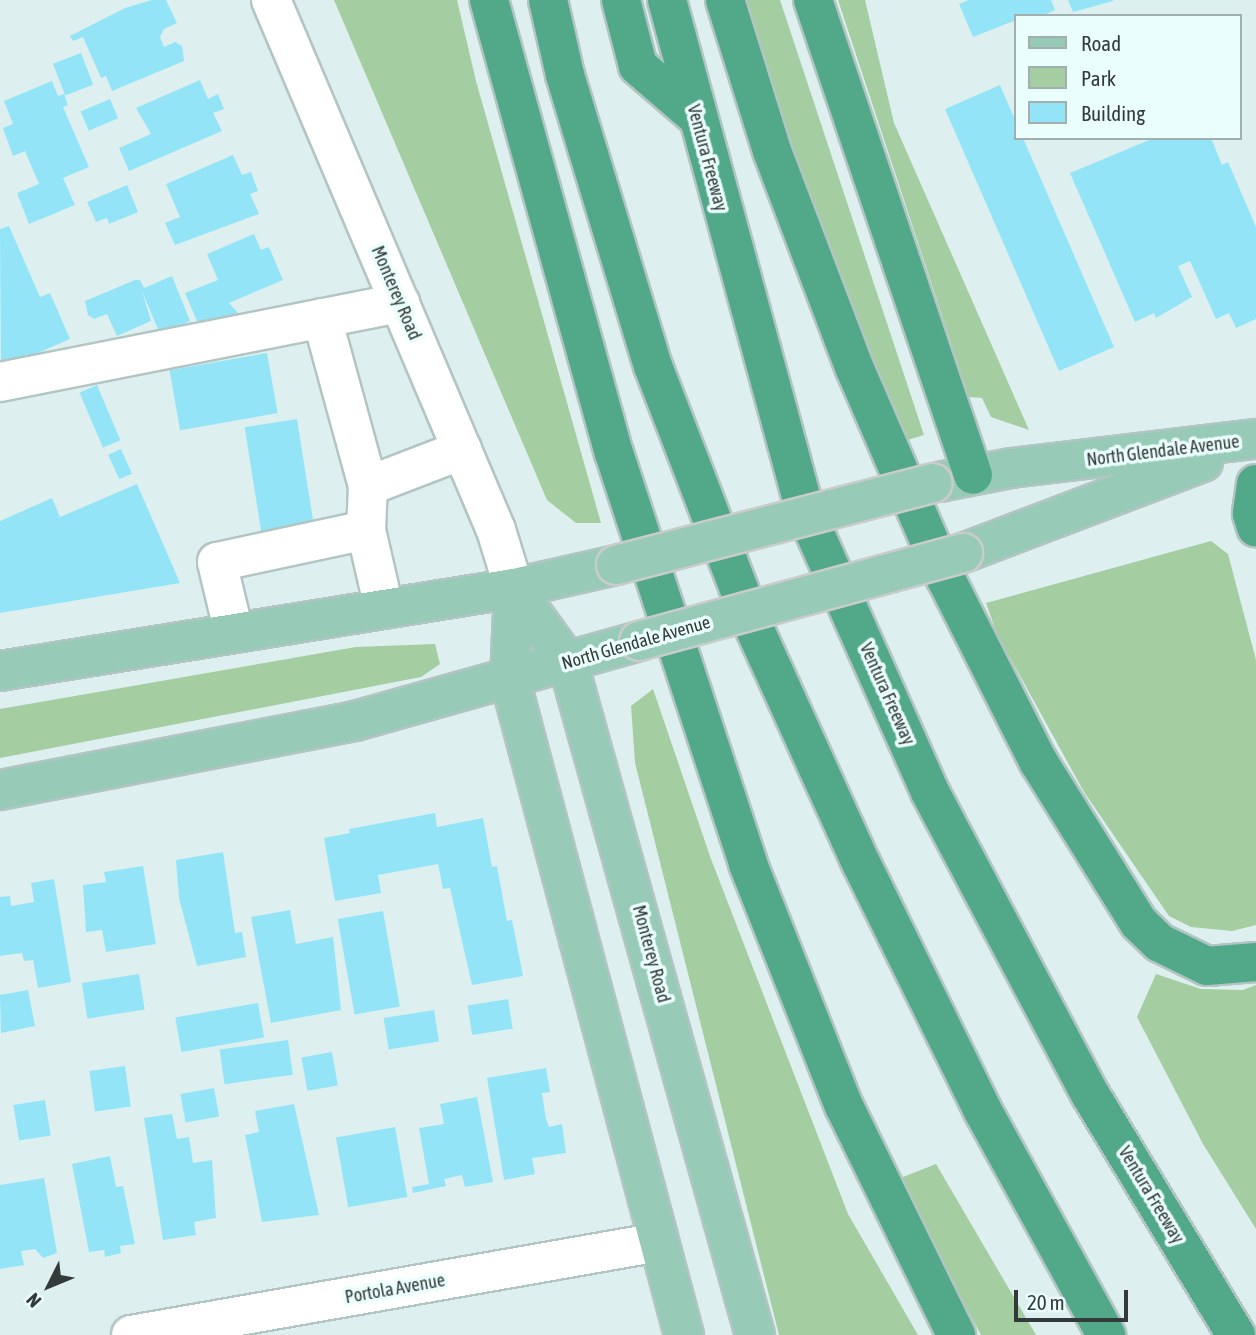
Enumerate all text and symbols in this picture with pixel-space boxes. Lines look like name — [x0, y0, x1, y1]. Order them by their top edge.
legend — [1014, 14, 1242, 140]
text: Road — [1081, 31, 1121, 55]
text: Park — [1081, 66, 1116, 90]
text: Building — [1081, 101, 1145, 125]
street label: Ventura Freeway — [682, 102, 732, 214]
street label: Monterey Road — [367, 243, 425, 343]
street label: North Glendale Avenue — [1085, 431, 1241, 471]
street label: North Glendale Avenue — [559, 611, 713, 675]
street label: Ventura Freeway — [855, 640, 919, 748]
street label: Monterey Road — [628, 903, 674, 1005]
street label: Ventura Freeway — [1114, 1143, 1188, 1247]
north arrow — [14, 1251, 84, 1321]
street label: Portola Avenue — [343, 1270, 447, 1308]
scale bar — [1018, 1276, 1132, 1320]
text: N — [22, 1289, 46, 1312]
text: 20 m — [1027, 1290, 1065, 1314]

